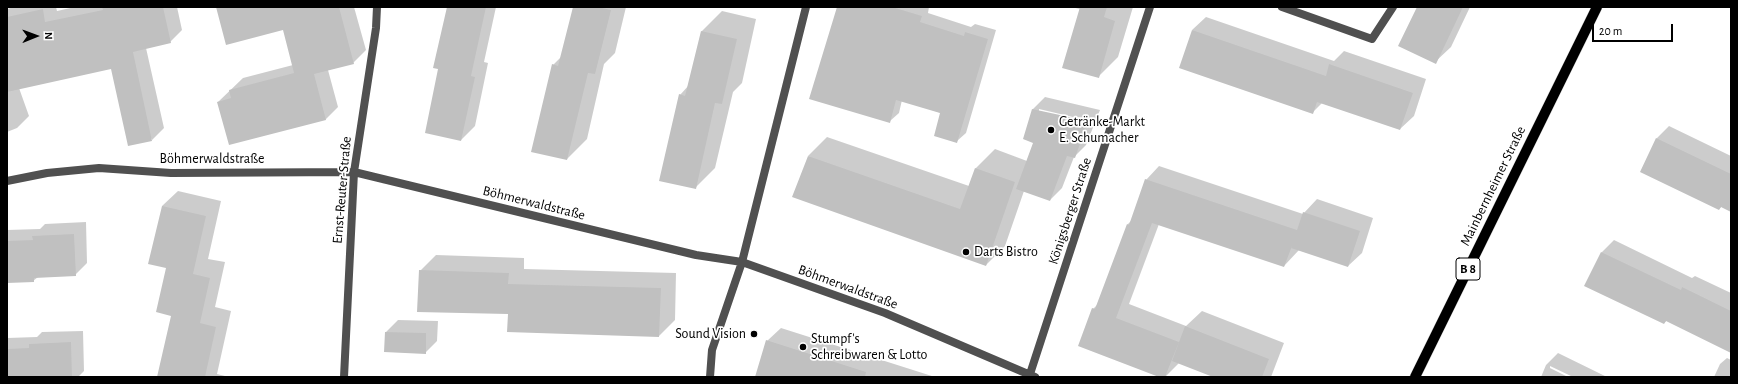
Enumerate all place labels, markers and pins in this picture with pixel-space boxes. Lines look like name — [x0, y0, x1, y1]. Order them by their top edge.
place label: Getränke-Markt E. Schumacher — [1059, 114, 1145, 146]
marker: Getränke-Markt E. Schumacher — [1046, 125, 1056, 135]
place label: Darts Bistro — [974, 244, 1038, 260]
marker: Darts Bistro — [961, 247, 971, 257]
place label: Sound Vision — [675, 326, 746, 342]
marker: Sound Vision — [749, 329, 759, 339]
place label: Stumpf's Schreibwaren & Lotto — [811, 331, 927, 364]
marker: Stumpf's Schreibwaren & Lotto — [798, 342, 808, 352]

